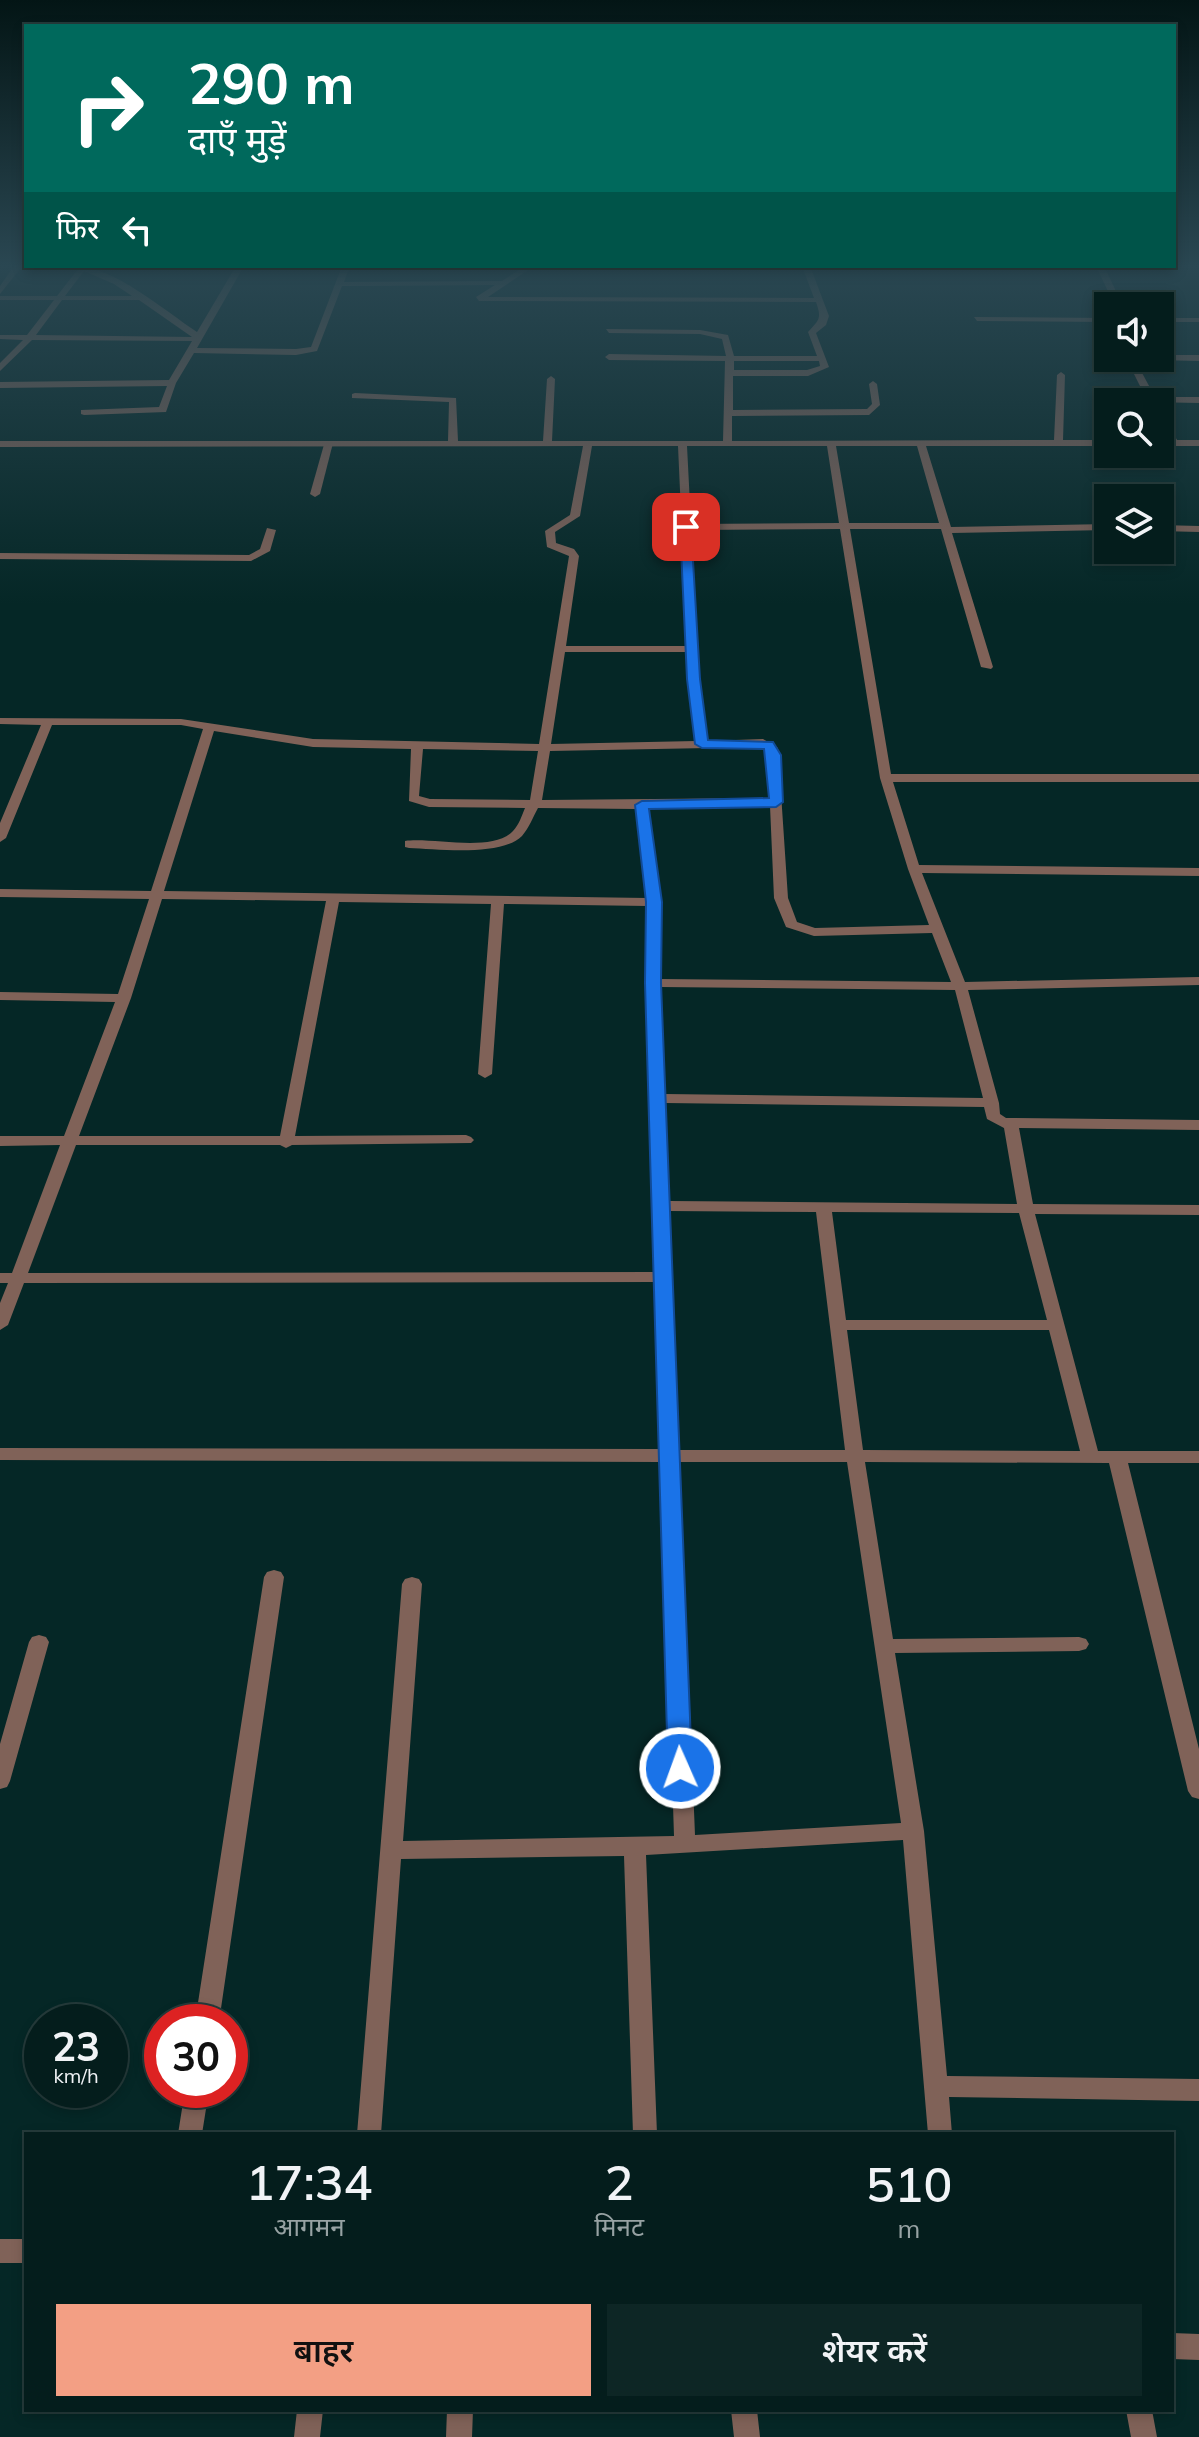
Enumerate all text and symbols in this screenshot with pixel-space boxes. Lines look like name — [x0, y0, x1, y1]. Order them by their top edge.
text: 290 m — [188, 48, 355, 118]
icon: right — [56, 56, 160, 160]
text: दाएँ मुड़ें — [188, 117, 287, 162]
icon: left — [115, 208, 159, 252]
text: फिर — [56, 209, 99, 247]
map controls — [1094, 292, 1174, 564]
button: sound — [1094, 292, 1174, 372]
button: search — [1094, 388, 1174, 468]
button: layers — [1094, 484, 1174, 564]
pin — [652, 493, 720, 561]
icon: arrive — [664, 505, 708, 549]
position arrow — [638, 1726, 722, 1810]
speed limit sign: 30 — [144, 2004, 248, 2108]
text: 23 — [52, 2021, 100, 2071]
text: km/h — [53, 2063, 99, 2088]
text: 17:34 — [246, 2152, 372, 2212]
text: 2 — [605, 2152, 633, 2212]
text: 510 — [866, 2154, 952, 2214]
text: आगमन — [273, 2210, 345, 2243]
text: मिनट — [594, 2210, 644, 2243]
text: m — [898, 2212, 920, 2245]
button: बाहर — [56, 2304, 591, 2396]
button: शेयर करें — [607, 2304, 1142, 2396]

